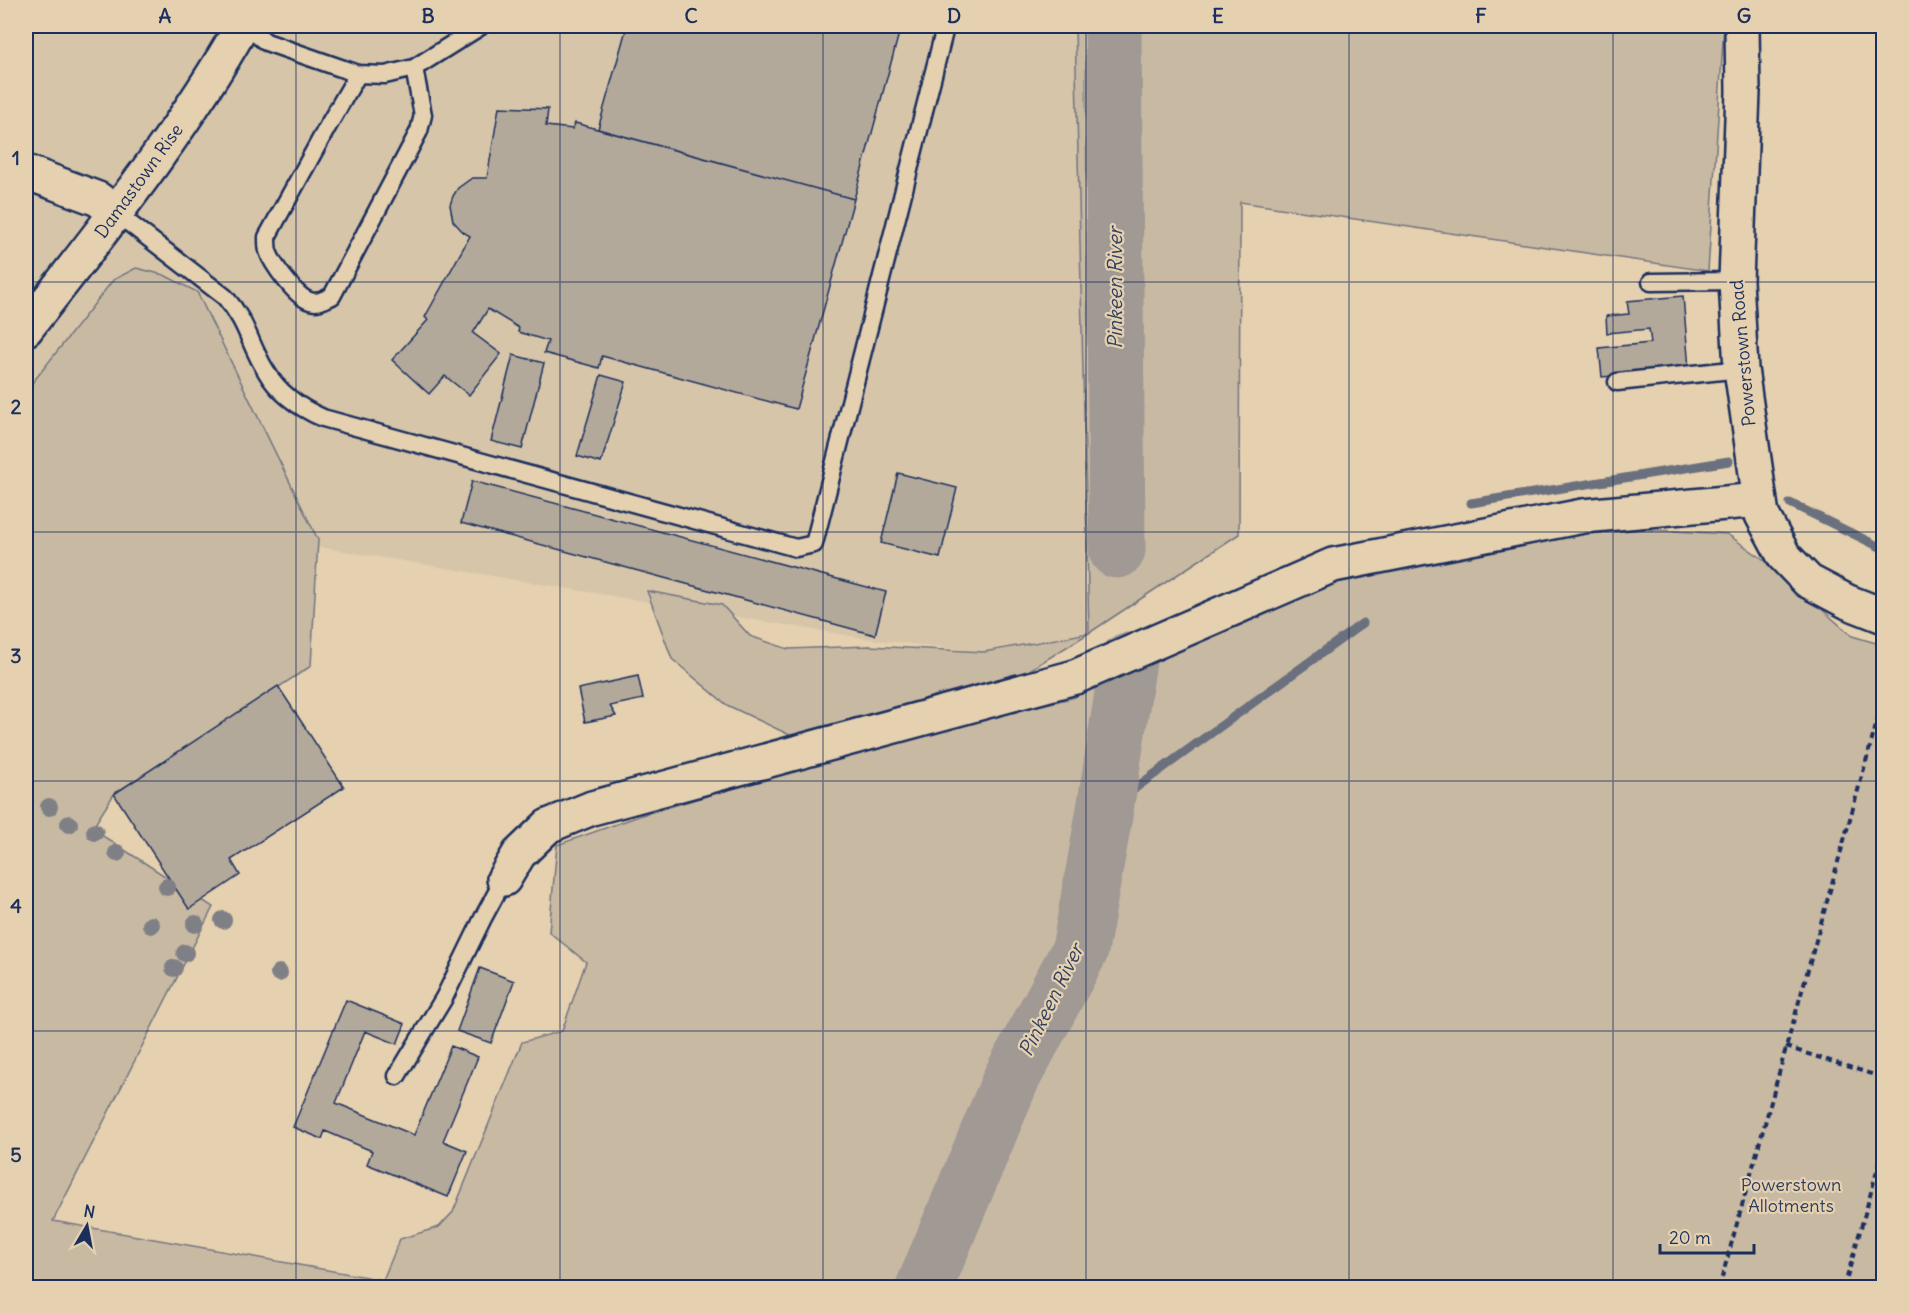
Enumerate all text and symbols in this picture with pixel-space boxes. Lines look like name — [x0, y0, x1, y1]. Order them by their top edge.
text: A — [159, 3, 172, 28]
text: B — [421, 3, 435, 28]
text: C — [684, 3, 698, 28]
text: D — [947, 3, 961, 28]
text: E — [1212, 3, 1224, 28]
text: F — [1475, 3, 1487, 28]
text: G — [1737, 3, 1751, 28]
street label: Damastown Rise — [89, 119, 188, 242]
text: 1 — [12, 145, 20, 170]
water label: Pinkeen River — [1102, 224, 1127, 349]
street label: Powerstown Road — [1725, 278, 1760, 427]
text: 2 — [11, 394, 22, 419]
text: 3 — [10, 643, 22, 668]
text: 4 — [10, 893, 22, 918]
water label: Pinkeen River — [1013, 937, 1090, 1060]
text: 5 — [10, 1142, 22, 1167]
park label: Powerstown Allotments — [1741, 1173, 1841, 1217]
north arrow — [57, 1196, 117, 1256]
text: N — [82, 1200, 97, 1222]
scale bar — [1660, 1217, 1754, 1255]
text: 20 m — [1669, 1226, 1711, 1249]

